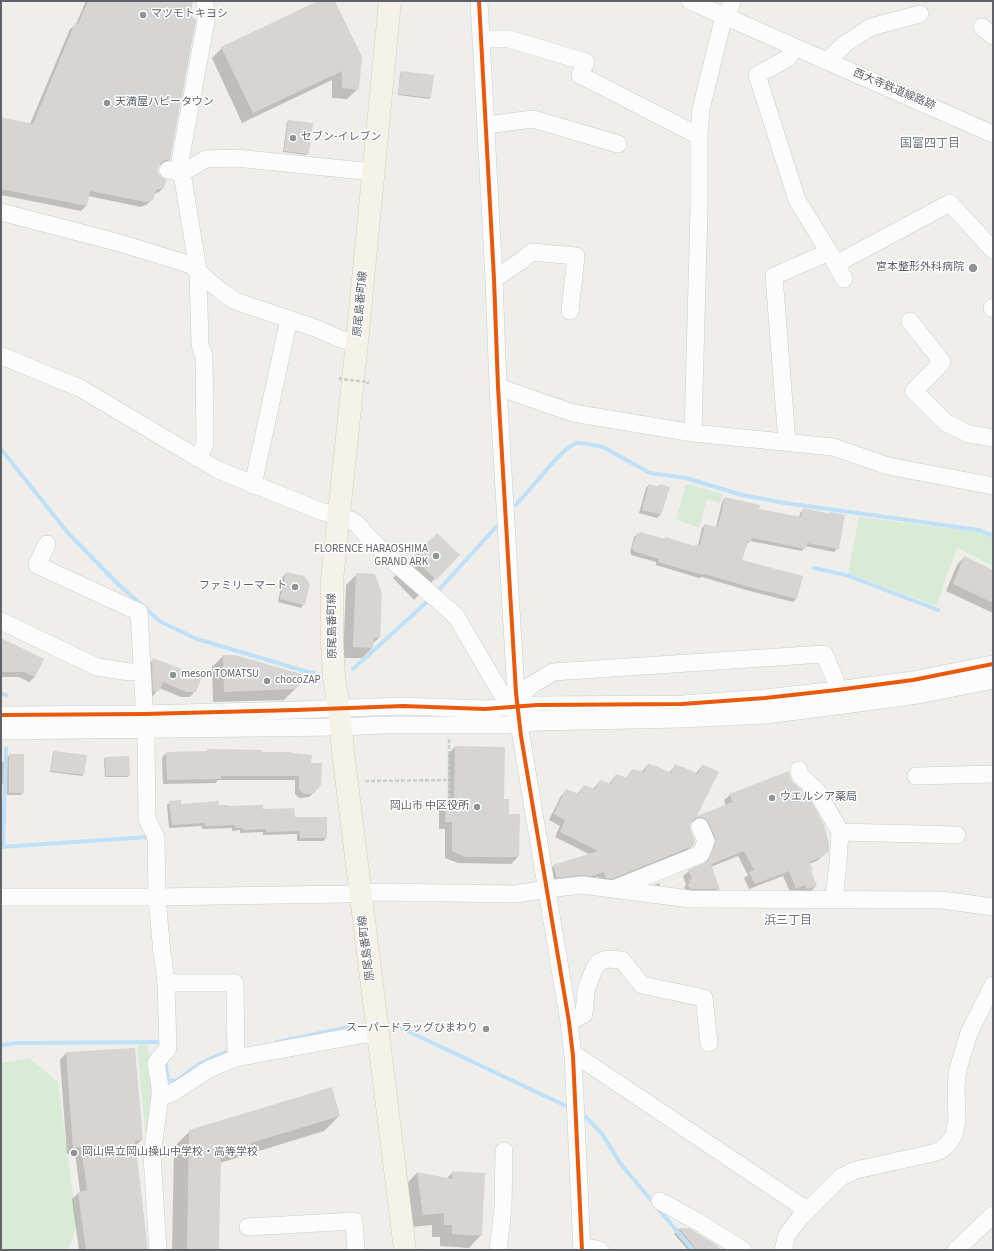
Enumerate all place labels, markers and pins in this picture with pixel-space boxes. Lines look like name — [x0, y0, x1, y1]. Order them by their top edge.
place label: マツモトキヨシ — [151, 8, 228, 22]
marker: マツモトキヨシ — [138, 10, 148, 20]
place label: 天満屋ハピータウン — [115, 96, 214, 110]
marker: 天満屋ハピータウン — [102, 98, 112, 108]
place label: セブン-イレブン — [301, 131, 381, 145]
marker: セブン-イレブン — [288, 133, 298, 143]
place label: 宮本整形外科病院 — [876, 261, 964, 275]
marker: 宮本整形外科病院 — [967, 262, 979, 274]
place label: FLORENCE HARAOSHIMA GRAND ARK — [314, 543, 428, 569]
marker: FLORENCE HARAOSHIMA GRAND ARK — [431, 551, 441, 561]
place label: ファミリーマート — [199, 580, 287, 594]
marker: ファミリーマート — [290, 582, 300, 592]
place label: meson TOMATSU — [181, 668, 259, 682]
marker: meson TOMATSU — [168, 670, 178, 680]
place label: chocoZAP — [275, 674, 321, 688]
marker: chocoZAP — [262, 676, 272, 686]
place label: ウエルシア薬局 — [780, 791, 857, 805]
marker: ウエルシア薬局 — [767, 793, 777, 803]
place label: 岡山市 中区役所 — [390, 800, 469, 814]
marker: 岡山市 中区役所 — [472, 802, 482, 812]
place label: スーパードラッグひまわり — [346, 1022, 478, 1036]
marker: スーパードラッグひまわり — [481, 1024, 491, 1034]
place label: 岡山県立岡山操山中学校・高等学校 — [82, 1146, 258, 1160]
marker: 岡山県立岡山操山中学校・高等学校 — [69, 1148, 79, 1158]

